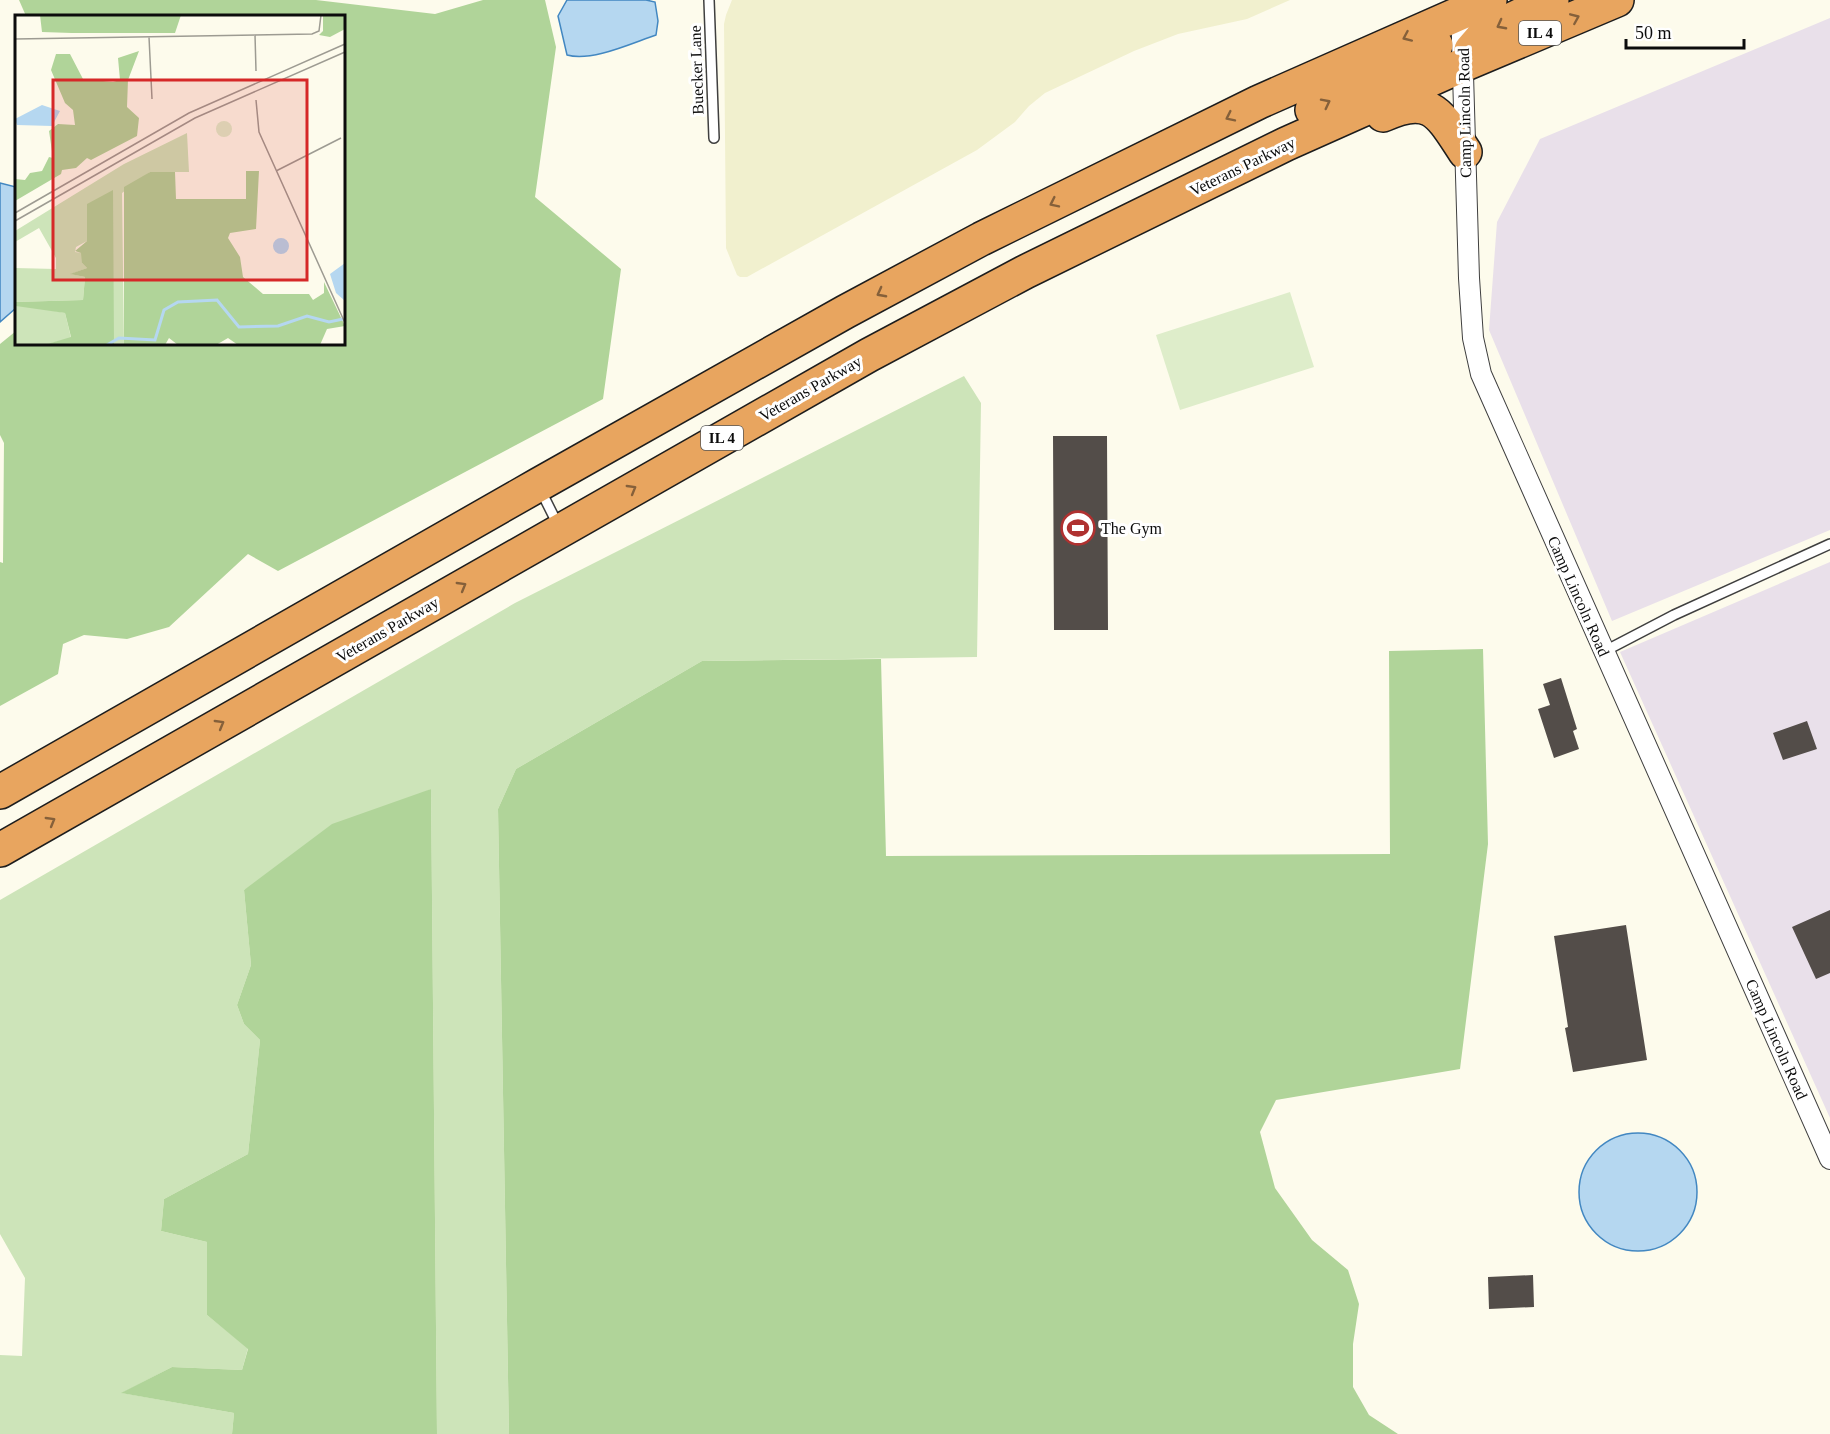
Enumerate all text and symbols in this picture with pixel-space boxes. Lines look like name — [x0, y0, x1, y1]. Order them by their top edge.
scale bar — [1626, 12, 1744, 50]
one-way arrow — [1569, 13, 1580, 25]
inset map — [15, 15, 345, 345]
one-way arrow — [1497, 18, 1507, 29]
road number: IL 4 — [1519, 21, 1561, 45]
text: 50 m — [1635, 23, 1672, 43]
street label: Buecker Lane — [686, 25, 707, 115]
one-way arrow — [1403, 30, 1414, 42]
street label: Camp Lincoln Road — [1455, 48, 1475, 178]
one-way arrow — [1319, 99, 1330, 110]
one-way arrow — [1225, 109, 1236, 121]
street label: Veterans Parkway — [1187, 134, 1298, 200]
one-way arrow — [1050, 195, 1061, 207]
one-way arrow — [877, 286, 888, 297]
street label: Veterans Parkway — [756, 352, 865, 425]
road number: IL 4 — [701, 426, 743, 450]
one-way arrow — [626, 485, 636, 496]
sports icon: The Gym — [1060, 510, 1096, 546]
place label: The Gym — [1101, 520, 1162, 538]
street label: Camp Lincoln Road — [1543, 533, 1613, 659]
one-way arrow — [456, 581, 466, 593]
street label: Veterans Parkway — [333, 593, 442, 666]
one-way arrow — [214, 720, 224, 731]
one-way arrow — [45, 817, 55, 828]
street label: Camp Lincoln Road — [1741, 976, 1811, 1102]

